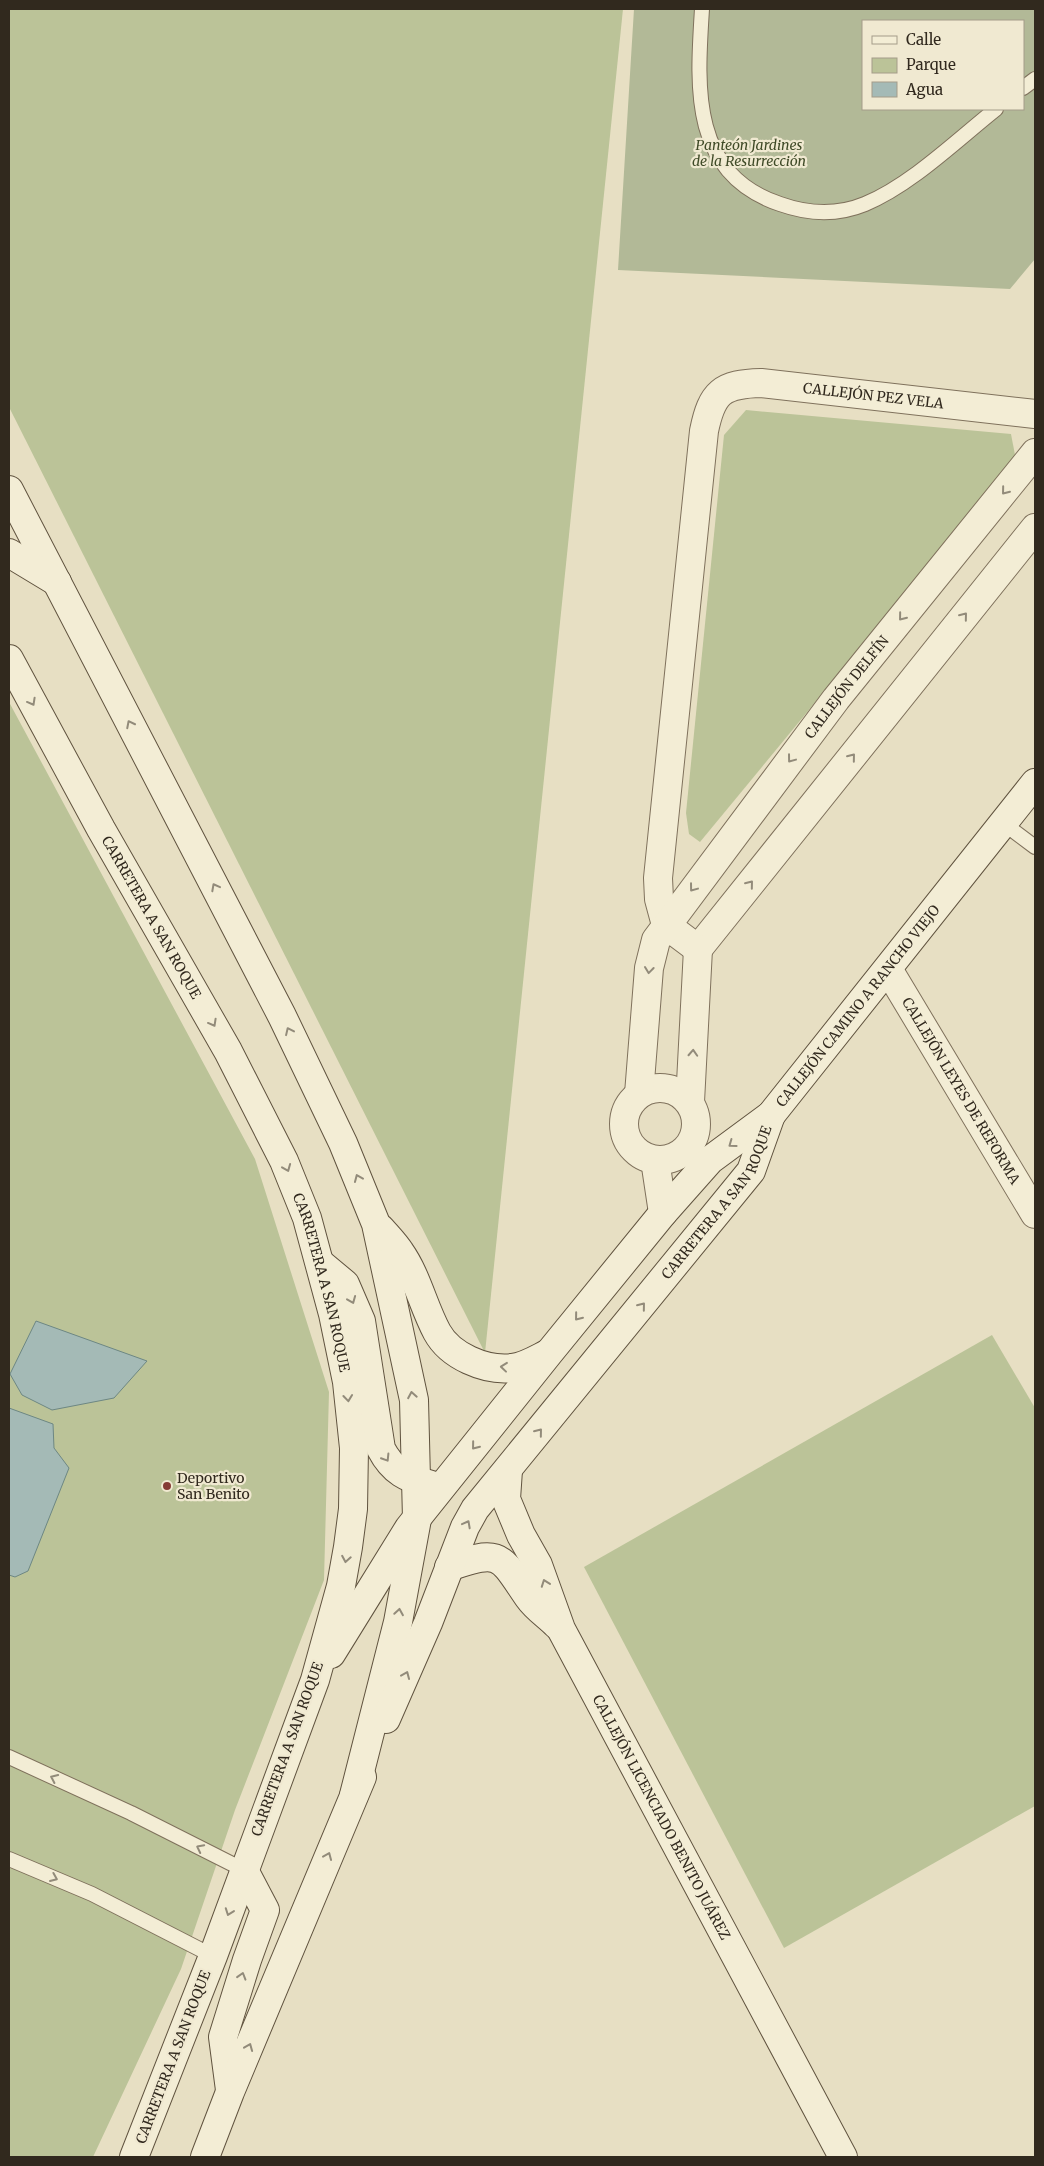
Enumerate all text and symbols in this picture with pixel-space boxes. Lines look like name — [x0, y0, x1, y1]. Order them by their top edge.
legend — [862, 20, 1024, 110]
text: Calle — [906, 30, 941, 49]
text: Parque — [906, 55, 956, 74]
text: Agua — [905, 80, 943, 99]
park label: Panteón Jardines de la Resurrección — [692, 136, 806, 170]
street label: CALLEJÓN PEZ VELA — [802, 379, 945, 413]
one-way arrow — [1002, 485, 1010, 494]
one-way arrow — [900, 611, 908, 620]
one-way arrow — [959, 613, 968, 622]
street label: CALLEJÓN DELFÍN — [801, 632, 893, 742]
one-way arrow — [26, 697, 36, 706]
one-way arrow — [126, 720, 136, 729]
one-way arrow — [788, 753, 797, 763]
one-way arrow — [846, 753, 855, 763]
street label: CARRETERA A SAN ROQUE — [98, 833, 205, 1002]
one-way arrow — [745, 881, 753, 890]
one-way arrow — [691, 882, 699, 891]
one-way arrow — [211, 883, 221, 892]
street label: CALLEJÓN CAMINO A RANCHO VIEJO — [772, 901, 944, 1110]
one-way arrow — [644, 967, 655, 975]
street label: CALLEJÓN LEYES DE REFORMA — [898, 994, 1024, 1188]
one-way arrow — [207, 1018, 217, 1027]
one-way arrow — [285, 1027, 295, 1036]
one-way arrow — [687, 1049, 698, 1057]
street label: CARRETERA A SAN ROQUE — [657, 1123, 776, 1283]
one-way arrow — [728, 1138, 738, 1147]
one-way arrow — [281, 1163, 291, 1172]
one-way arrow — [354, 1174, 365, 1183]
street label: CARRETERA A SAN ROQUE — [289, 1190, 354, 1374]
one-way arrow — [346, 1295, 356, 1304]
one-way arrow — [636, 1303, 644, 1312]
one-way arrow — [574, 1312, 583, 1321]
one-way arrow — [500, 1362, 508, 1373]
one-way arrow — [408, 1390, 418, 1399]
one-way arrow — [342, 1394, 353, 1402]
one-way arrow — [533, 1429, 541, 1438]
one-way arrow — [472, 1440, 481, 1449]
one-way arrow — [379, 1452, 389, 1461]
place label: Deportivo San Benito — [177, 1469, 250, 1503]
marker: Deportivo San Benito — [161, 1480, 173, 1492]
one-way arrow — [461, 1520, 471, 1529]
one-way arrow — [342, 1555, 352, 1564]
one-way arrow — [541, 1580, 551, 1588]
one-way arrow — [394, 1607, 404, 1616]
street label: CARRETERA A SAN ROQUE — [247, 1659, 327, 1839]
one-way arrow — [400, 1671, 410, 1679]
street label: CALLEJÓN LICENCIADO BENITO JUÁREZ — [589, 1692, 734, 1943]
one-way arrow — [50, 1774, 59, 1784]
one-way arrow — [197, 1844, 206, 1854]
one-way arrow — [321, 1852, 332, 1861]
one-way arrow — [49, 1871, 58, 1882]
one-way arrow — [225, 1907, 235, 1916]
street label: CARRETERA A SAN ROQUE — [132, 1968, 214, 2146]
one-way arrow — [236, 1972, 246, 1981]
one-way arrow — [242, 2043, 253, 2052]

